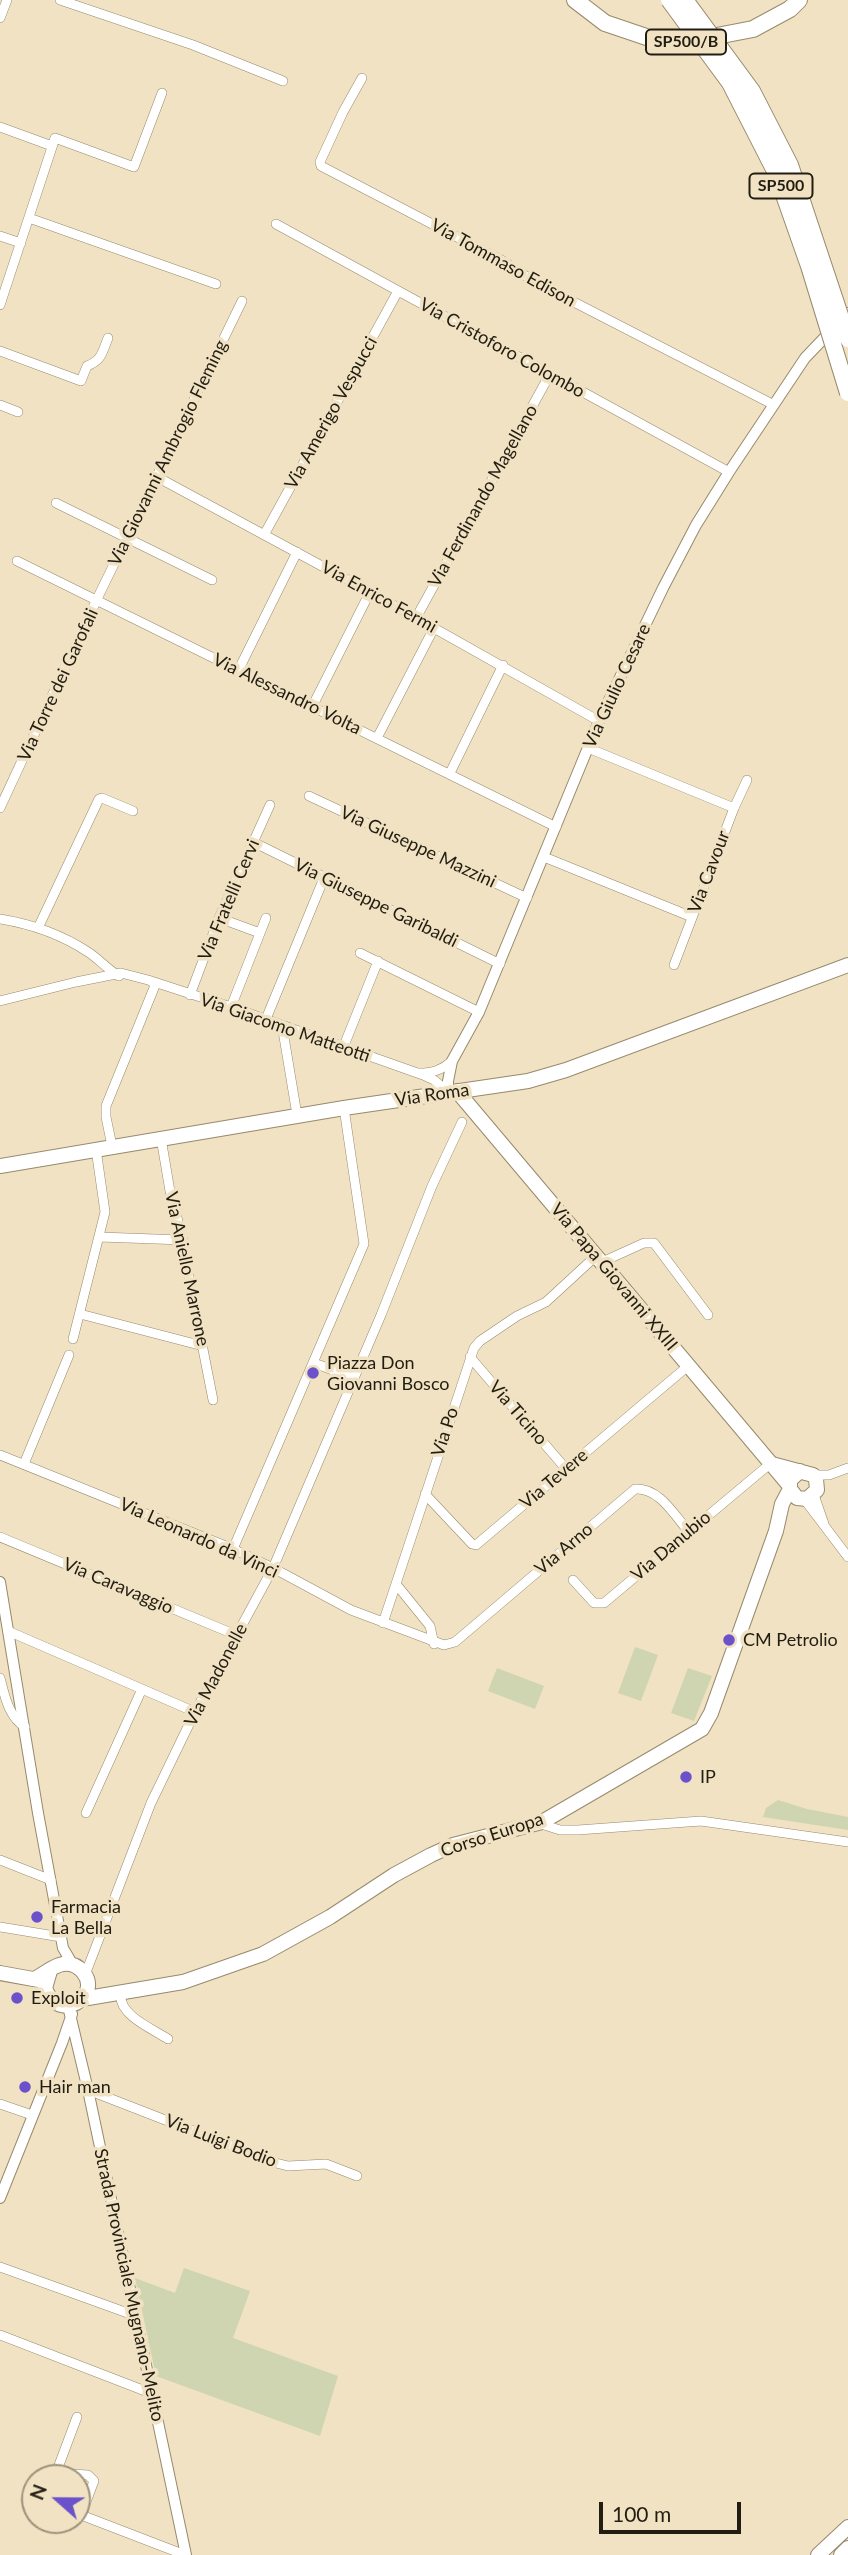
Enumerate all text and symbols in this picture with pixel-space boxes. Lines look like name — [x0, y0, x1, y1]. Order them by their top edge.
road number: SP500/B — [646, 30, 726, 54]
road number: SP500 — [750, 174, 812, 198]
street label: Via Tommaso Edison — [427, 214, 579, 312]
street label: Via Cristoforo Colombo — [415, 293, 589, 403]
street label: Via Amerigo Vespucci — [280, 333, 382, 493]
street label: Via Giovanni Ambrogio Fleming — [104, 337, 232, 569]
street label: Via Ferdinando Magellano — [424, 401, 542, 591]
street label: Via Enrico Fermi — [317, 556, 441, 638]
street label: Via Torre dei Garofali — [13, 605, 103, 765]
street label: Via Giulio Cesare — [579, 620, 655, 752]
street label: Via Alessandro Volta — [209, 649, 365, 739]
street label: Via Giuseppe Mazzini — [337, 801, 499, 893]
street label: Via Cavour — [683, 828, 735, 916]
street label: Via Fratelli Cervi — [194, 836, 264, 964]
street label: Via Giuseppe Garibaldi — [291, 854, 461, 952]
street label: Via Giacomo Matteotti — [197, 989, 373, 1067]
street label: Via Roma — [394, 1079, 470, 1111]
street label: Via Aniello Marrone — [160, 1190, 214, 1348]
street label: Via Papa Giovanni XXIII — [546, 1199, 682, 1355]
place label: Piazza Don Giovanni Bosco — [327, 1352, 450, 1394]
marker: Piazza Don Giovanni Bosco — [305, 1365, 321, 1381]
street label: Via Ticino — [484, 1376, 552, 1450]
street label: Via Po — [427, 1405, 463, 1459]
street label: Via Tevere — [516, 1444, 592, 1514]
street label: Via Leonardo da Vinci — [116, 1493, 282, 1583]
street label: Via Danubio — [627, 1507, 715, 1585]
street label: Via Arno — [531, 1519, 597, 1579]
street label: Via Caravaggio — [60, 1553, 176, 1619]
street label: Via Madonelle — [180, 1620, 252, 1730]
place label: CM Petrolio — [743, 1629, 838, 1651]
marker: CM Petrolio — [721, 1632, 737, 1648]
place label: IP — [700, 1766, 716, 1788]
marker: IP — [678, 1769, 694, 1785]
street label: Corso Europa — [438, 1808, 546, 1862]
place label: Farmacia La Bella — [51, 1896, 121, 1938]
marker: Farmacia La Bella — [29, 1909, 45, 1925]
place label: Exploit — [31, 1987, 86, 2009]
marker: Exploit — [9, 1990, 25, 2006]
place label: Hair man — [39, 2076, 111, 2098]
marker: Hair man — [17, 2079, 33, 2095]
street label: Via Luigi Bodio — [162, 2110, 280, 2172]
street label: Strada Provinciale Mugnano-Melito — [89, 2147, 169, 2423]
north arrow — [21, 2464, 91, 2534]
text: N — [24, 2481, 51, 2503]
scale bar — [603, 2488, 745, 2532]
text: 100 m — [612, 2501, 671, 2526]

